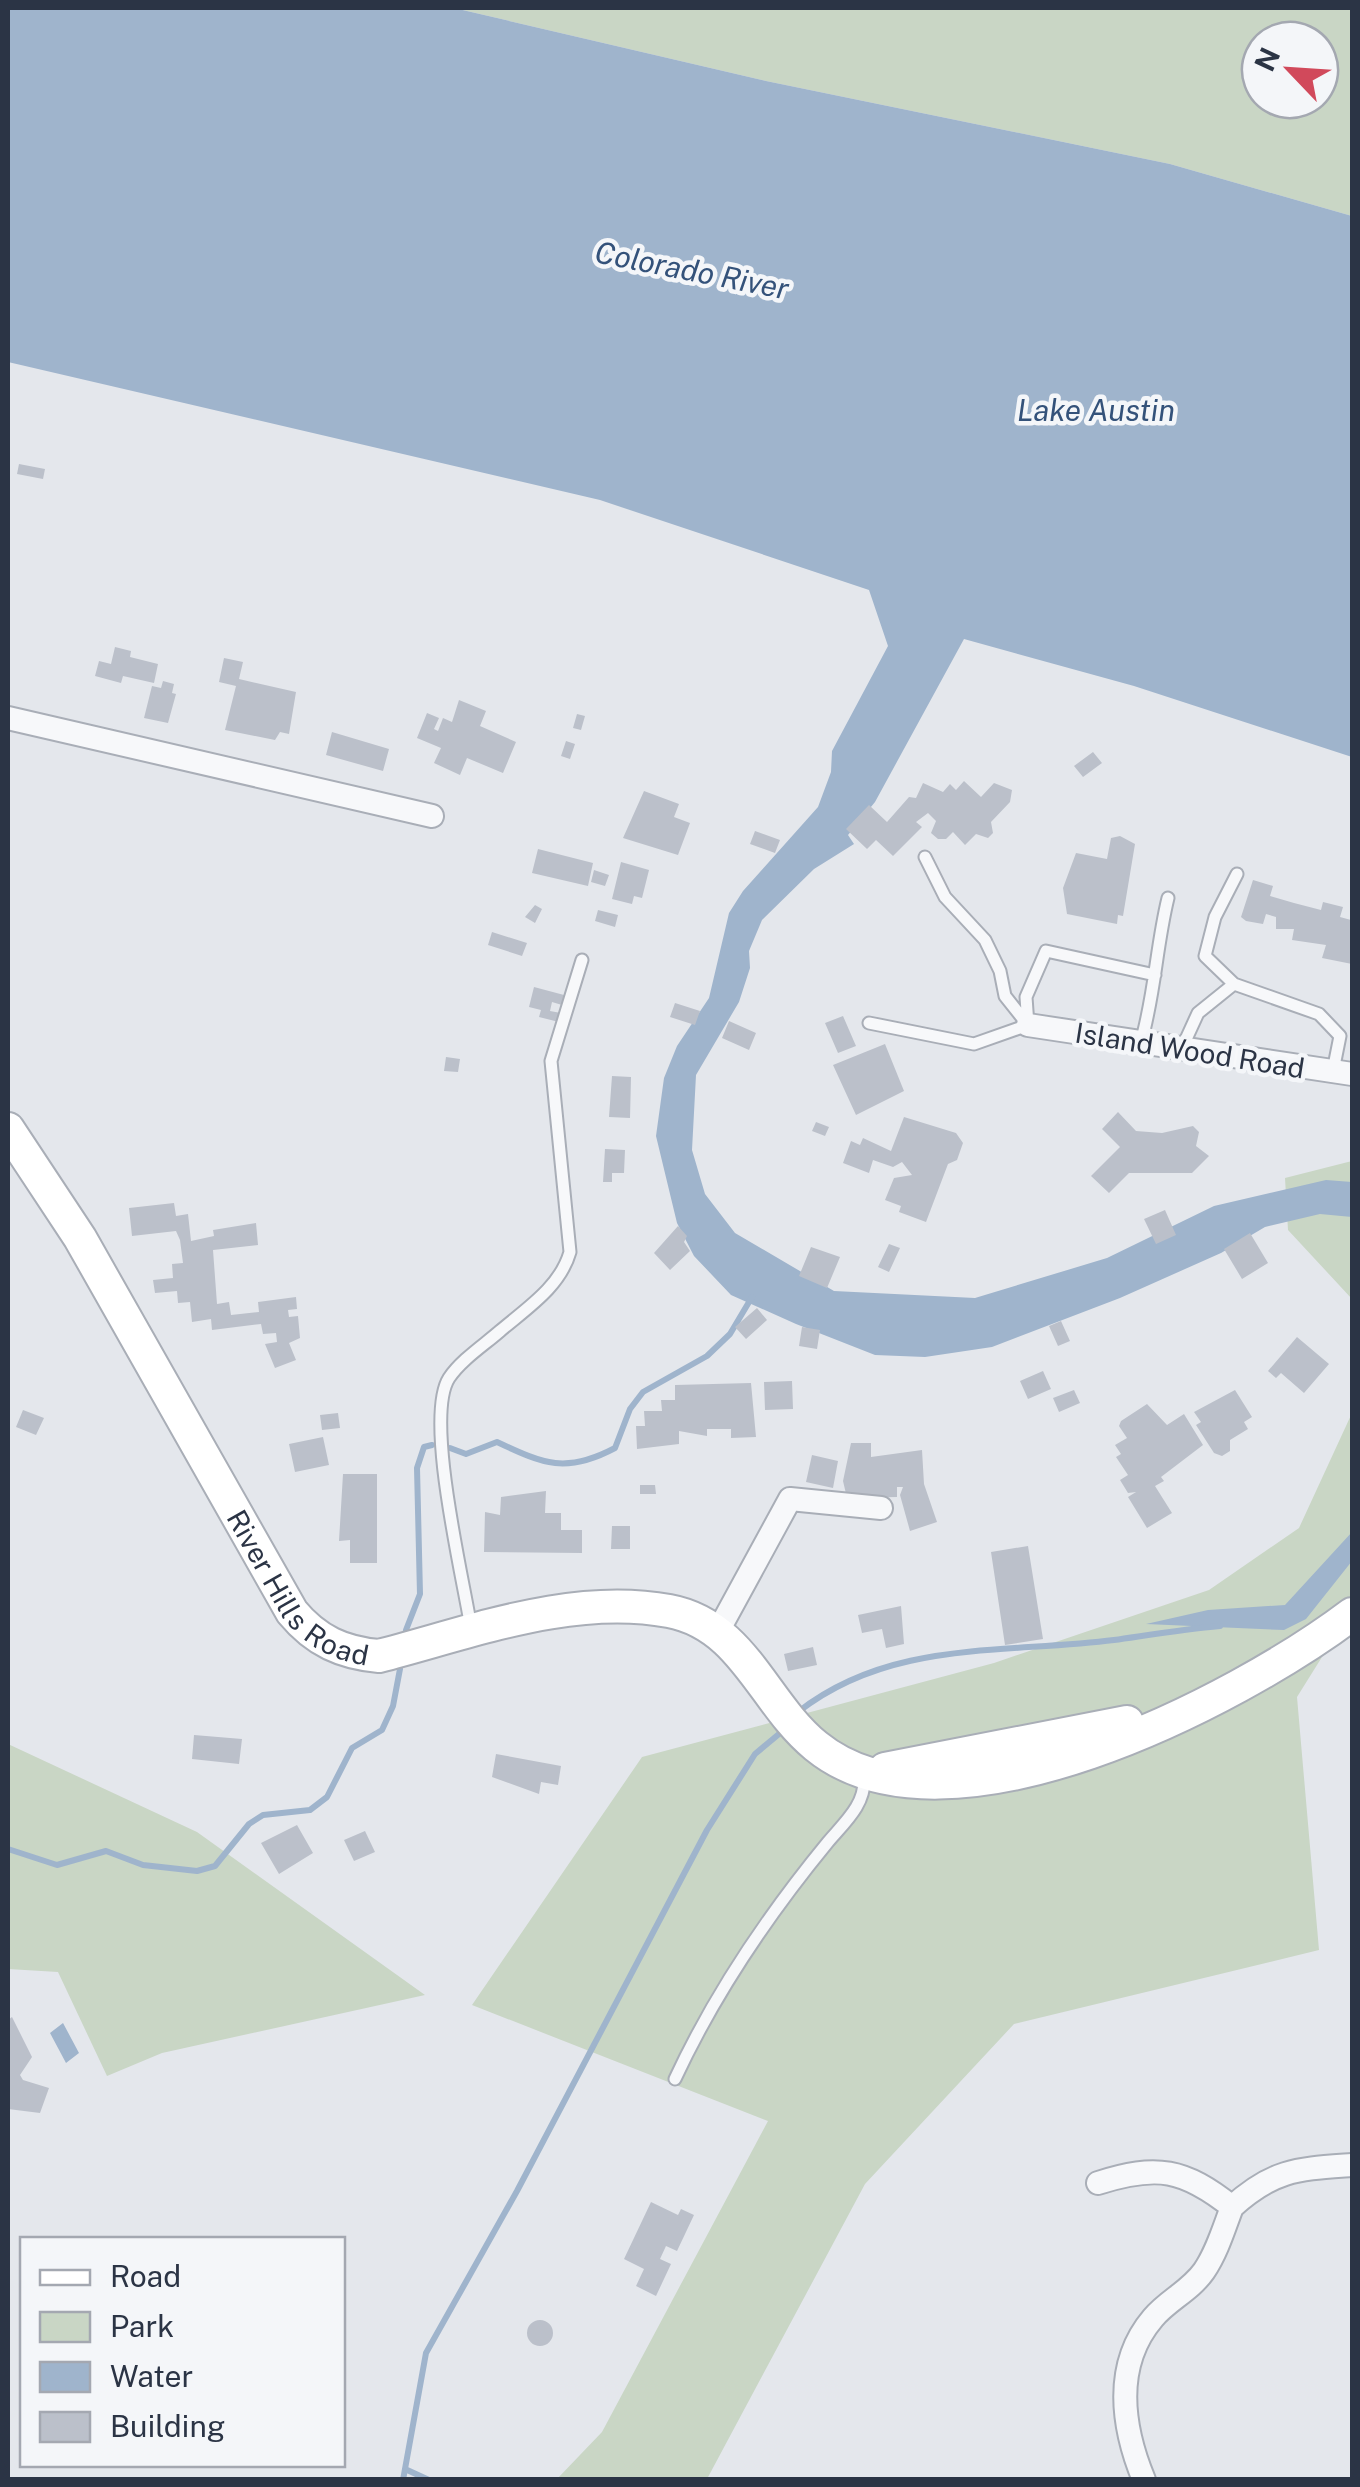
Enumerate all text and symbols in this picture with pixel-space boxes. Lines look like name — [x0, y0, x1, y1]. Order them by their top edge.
north arrow — [1240, 20, 1340, 120]
text: N — [1247, 42, 1286, 76]
water label: Colorado River — [592, 234, 793, 307]
water label: Lake Austin — [1017, 392, 1175, 428]
street label: Island Wood Road — [1073, 1016, 1307, 1084]
street label: River Hills Road — [221, 1504, 372, 1671]
legend — [20, 2237, 345, 2467]
text: Road — [110, 2258, 181, 2294]
text: Park — [110, 2308, 174, 2344]
text: Water — [110, 2358, 193, 2394]
text: Building — [110, 2408, 225, 2444]

